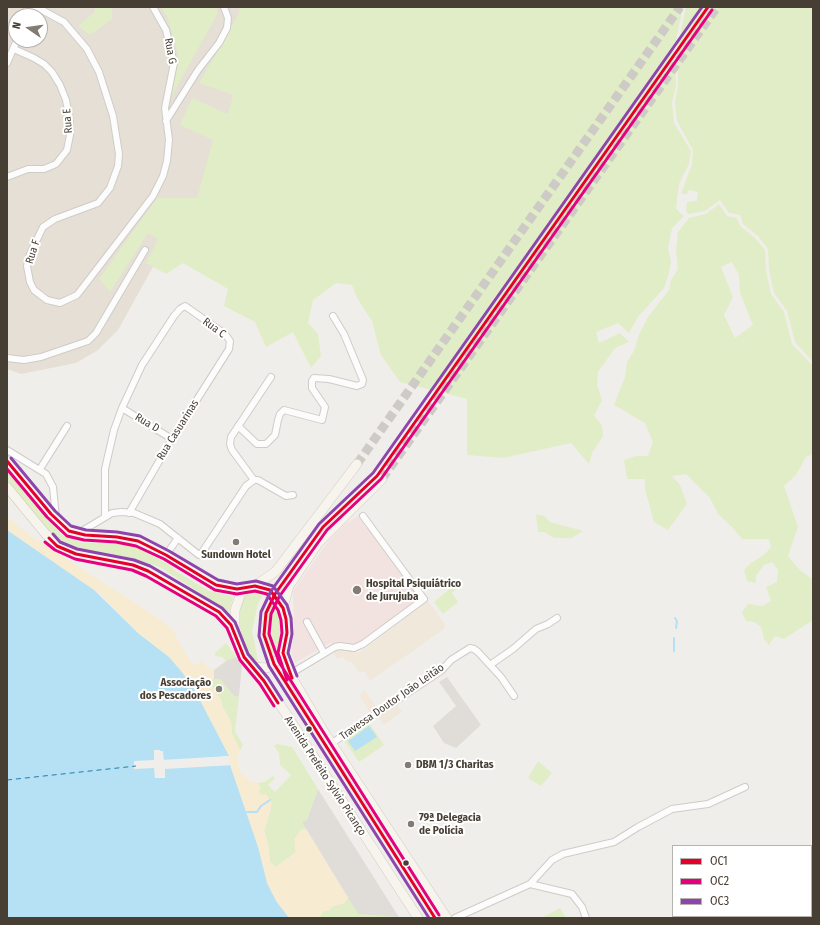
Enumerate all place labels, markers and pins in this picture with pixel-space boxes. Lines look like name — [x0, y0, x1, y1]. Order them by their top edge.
marker: Sundown Hotel — [231, 537, 241, 547]
place label: Sundown Hotel — [201, 548, 271, 562]
place label: Hospital Psiquiátrico de Jurujuba — [366, 577, 461, 603]
marker: Hospital Psiquiátrico de Jurujuba — [351, 584, 363, 596]
place label: Associação dos Pescadores — [140, 676, 211, 702]
marker: Associação dos Pescadores — [214, 684, 224, 694]
unlabelled marker — [304, 724, 314, 734]
place label: DBM 1/3 Charitas — [416, 758, 494, 772]
marker: DBM 1/3 Charitas — [403, 760, 413, 770]
place label: 79ª Delegacia de Polícia — [419, 811, 481, 837]
marker: 79ª Delegacia de Polícia — [406, 819, 416, 829]
unlabelled marker — [401, 858, 411, 868]

